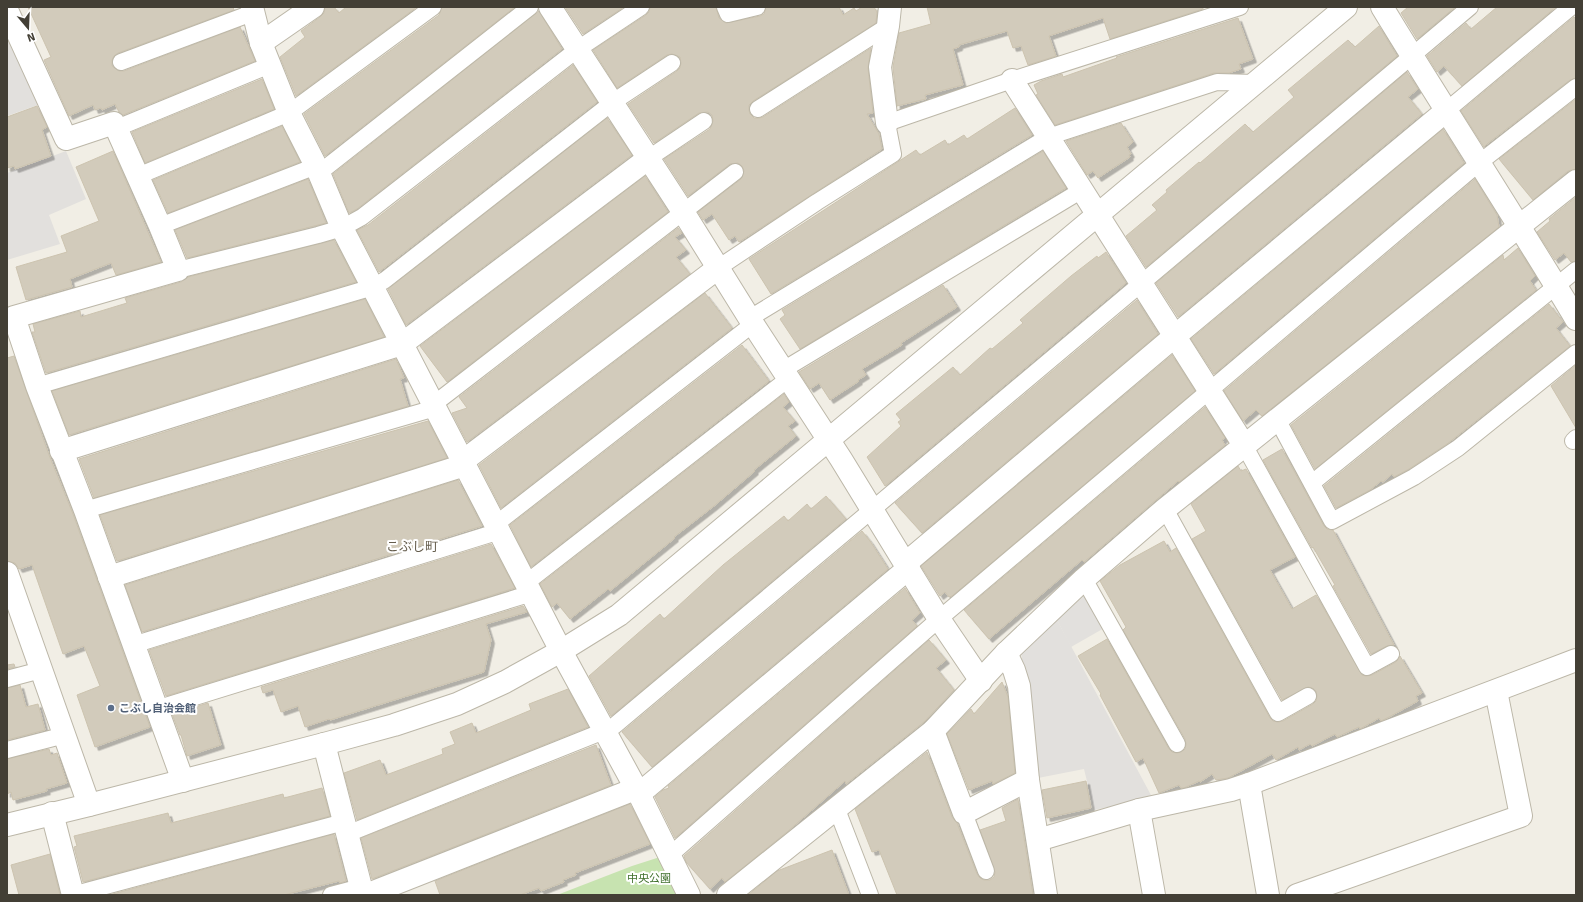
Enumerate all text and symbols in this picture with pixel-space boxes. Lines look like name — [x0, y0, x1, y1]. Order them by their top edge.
north arrow — [8, 8, 48, 48]
text: N — [25, 30, 37, 44]
district label: こぶし町 — [386, 539, 438, 555]
place label: こぶし自治会館 — [119, 702, 196, 715]
marker: こぶし自治会館 — [106, 703, 116, 713]
park label: 中央公園 — [627, 872, 671, 885]

